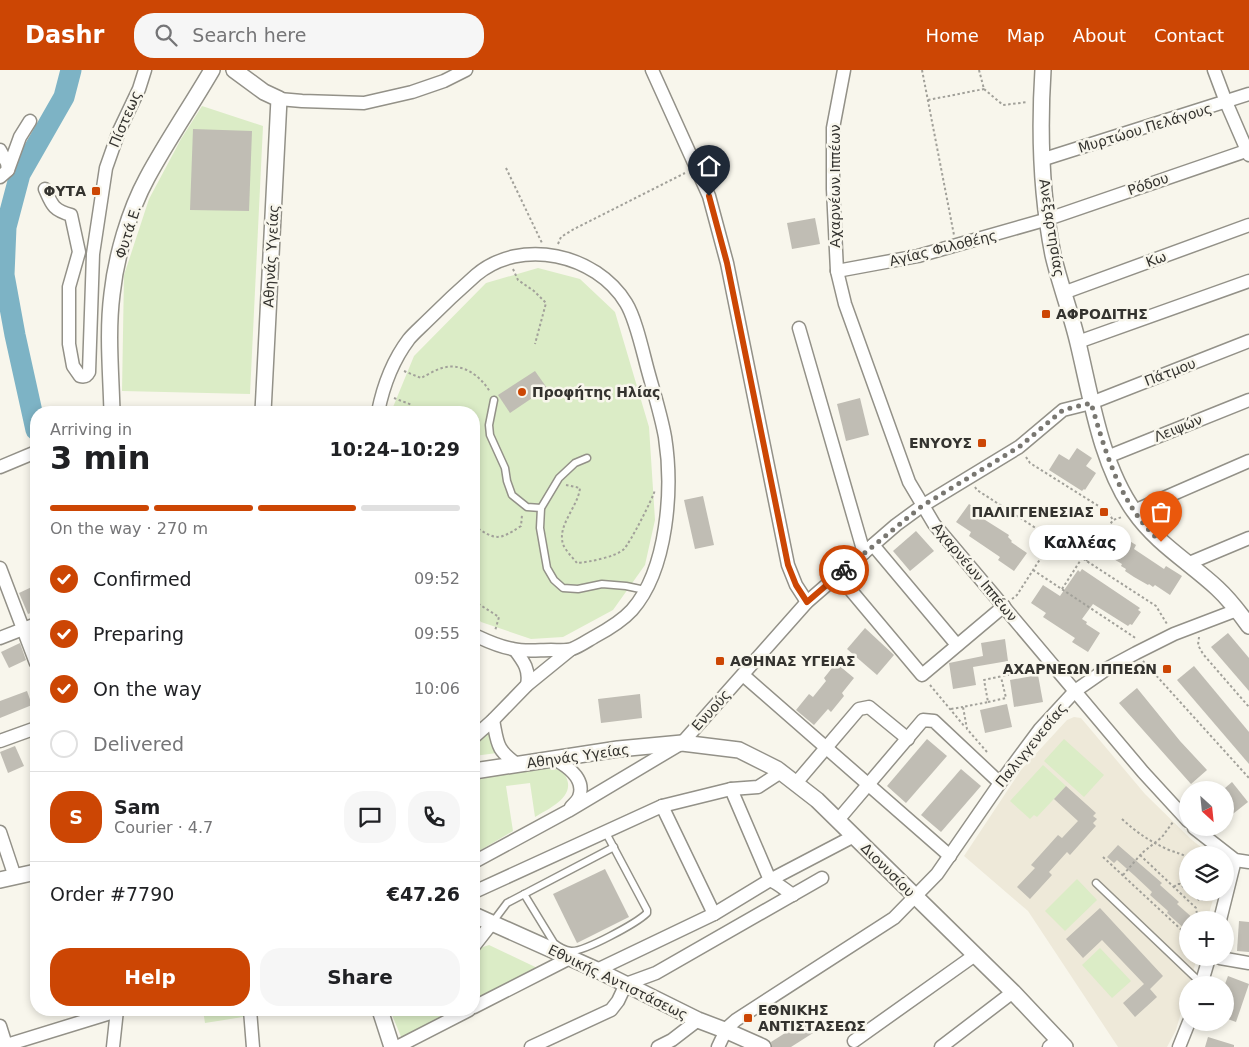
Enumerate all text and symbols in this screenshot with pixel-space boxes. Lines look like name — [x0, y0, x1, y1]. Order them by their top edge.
search box — [134, 13, 484, 58]
text: Dashr — [25, 21, 104, 49]
icon: search — [152, 21, 180, 49]
text: Search here — [192, 24, 306, 46]
text: Home — [926, 25, 979, 46]
text: Map — [1007, 25, 1045, 46]
text: About — [1073, 25, 1126, 46]
text: Contact — [1154, 25, 1224, 46]
street label: Πίστεως — [106, 88, 144, 150]
street label: Μυρτώου Πελάγους — [1076, 100, 1214, 156]
street label: Αχαρνέων Ιππέων — [827, 124, 843, 248]
pin — [688, 145, 730, 196]
icon: home — [695, 152, 723, 180]
street label: Ρόδου — [1125, 170, 1171, 198]
street label: Ανεξαρτησίας — [1036, 178, 1068, 278]
place label: ΦΥΤΑ — [44, 183, 86, 199]
marker: ΦΥΤΑ — [90, 185, 102, 197]
street label: Φυτά Ε. — [112, 204, 144, 260]
street label: Αθηνάς Υγείας — [260, 204, 282, 308]
street label: Αγίας Φιλοθέης — [888, 227, 998, 269]
street label: Κω — [1143, 248, 1169, 270]
place label: ΑΦΡΟΔΙΤΗΣ — [1056, 306, 1148, 322]
marker: ΑΦΡΟΔΙΤΗΣ — [1040, 308, 1052, 320]
street label: Πάτμου — [1142, 355, 1198, 389]
place label: Προφήτης Ηλίας — [532, 384, 660, 400]
marker: Προφήτης Ηλίας — [516, 386, 528, 398]
street label: Λειψών — [1152, 411, 1205, 445]
text: Arriving in — [50, 420, 132, 439]
place label: ΕΝΥΟΥΣ — [909, 435, 972, 451]
marker: ΕΝΥΟΥΣ — [976, 437, 988, 449]
text: 10:24–10:29 — [330, 438, 460, 460]
text: 3 min — [50, 439, 151, 477]
pin — [1140, 491, 1182, 542]
icon: bag — [1147, 498, 1175, 526]
place label: ΠΑΛΙΓΓΕΝΕΣΙΑΣ — [972, 504, 1094, 520]
marker: ΠΑΛΙΓΓΕΝΕΣΙΑΣ — [1098, 506, 1110, 518]
text: On the way · 270 m — [50, 519, 208, 538]
street label: Αχαρνέων Ιππέων — [929, 520, 1021, 624]
callout: Καλλέας — [1028, 524, 1131, 560]
text: Καλλέας — [1043, 533, 1117, 552]
courier — [819, 545, 869, 595]
icon: bike — [830, 556, 858, 584]
icon: check — [50, 565, 78, 593]
text: Confirmed — [93, 568, 192, 590]
text: 09:52 — [414, 569, 460, 588]
icon: check — [50, 620, 78, 648]
text: Preparing — [93, 623, 184, 645]
text: 09:55 — [414, 624, 460, 643]
place label: ΑΘΗΝΑΣ ΥΓΕΙΑΣ — [730, 653, 856, 669]
marker: ΑΘΗΝΑΣ ΥΓΕΙΑΣ — [714, 655, 726, 667]
place label: ΑΧΑΡΝΕΩΝ ΙΠΠΕΩΝ — [1003, 661, 1157, 677]
marker: ΑΧΑΡΝΕΩΝ ΙΠΠΕΩΝ — [1161, 663, 1173, 675]
icon: check — [50, 675, 78, 703]
text: On the way — [93, 678, 202, 700]
text: 10:06 — [414, 679, 460, 698]
street label: Ενυούς — [688, 686, 734, 734]
street label: Παλιγγενεσίας — [992, 700, 1070, 790]
text: Delivered — [93, 733, 184, 755]
street label: Αθηνάς Υγείας — [526, 741, 630, 771]
north arrow — [1179, 781, 1234, 836]
map controls — [1179, 781, 1234, 1031]
button: chat — [344, 791, 396, 843]
button: phone — [408, 791, 460, 843]
text: Sam — [114, 796, 160, 818]
text: S — [69, 806, 83, 828]
text: Courier · 4.7 — [114, 818, 213, 837]
street label: Διονυσίου — [858, 840, 918, 900]
button: layers — [1179, 846, 1234, 901]
text: Order #7790 — [50, 883, 174, 905]
text: €47.26 — [387, 883, 460, 905]
button: + — [1179, 911, 1234, 966]
street label: Εθνικής Αντιστάσεως — [546, 941, 690, 1023]
button: Help — [50, 948, 250, 1006]
button: Share — [260, 948, 460, 1006]
button: − — [1179, 976, 1234, 1031]
place label: ΕΘΝΙΚΗΣ ΑΝΤΙΣΤΑΣΕΩΣ — [758, 1002, 866, 1034]
marker: ΕΘΝΙΚΗΣ ΑΝΤΙΣΤΑΣΕΩΣ — [742, 1012, 754, 1024]

